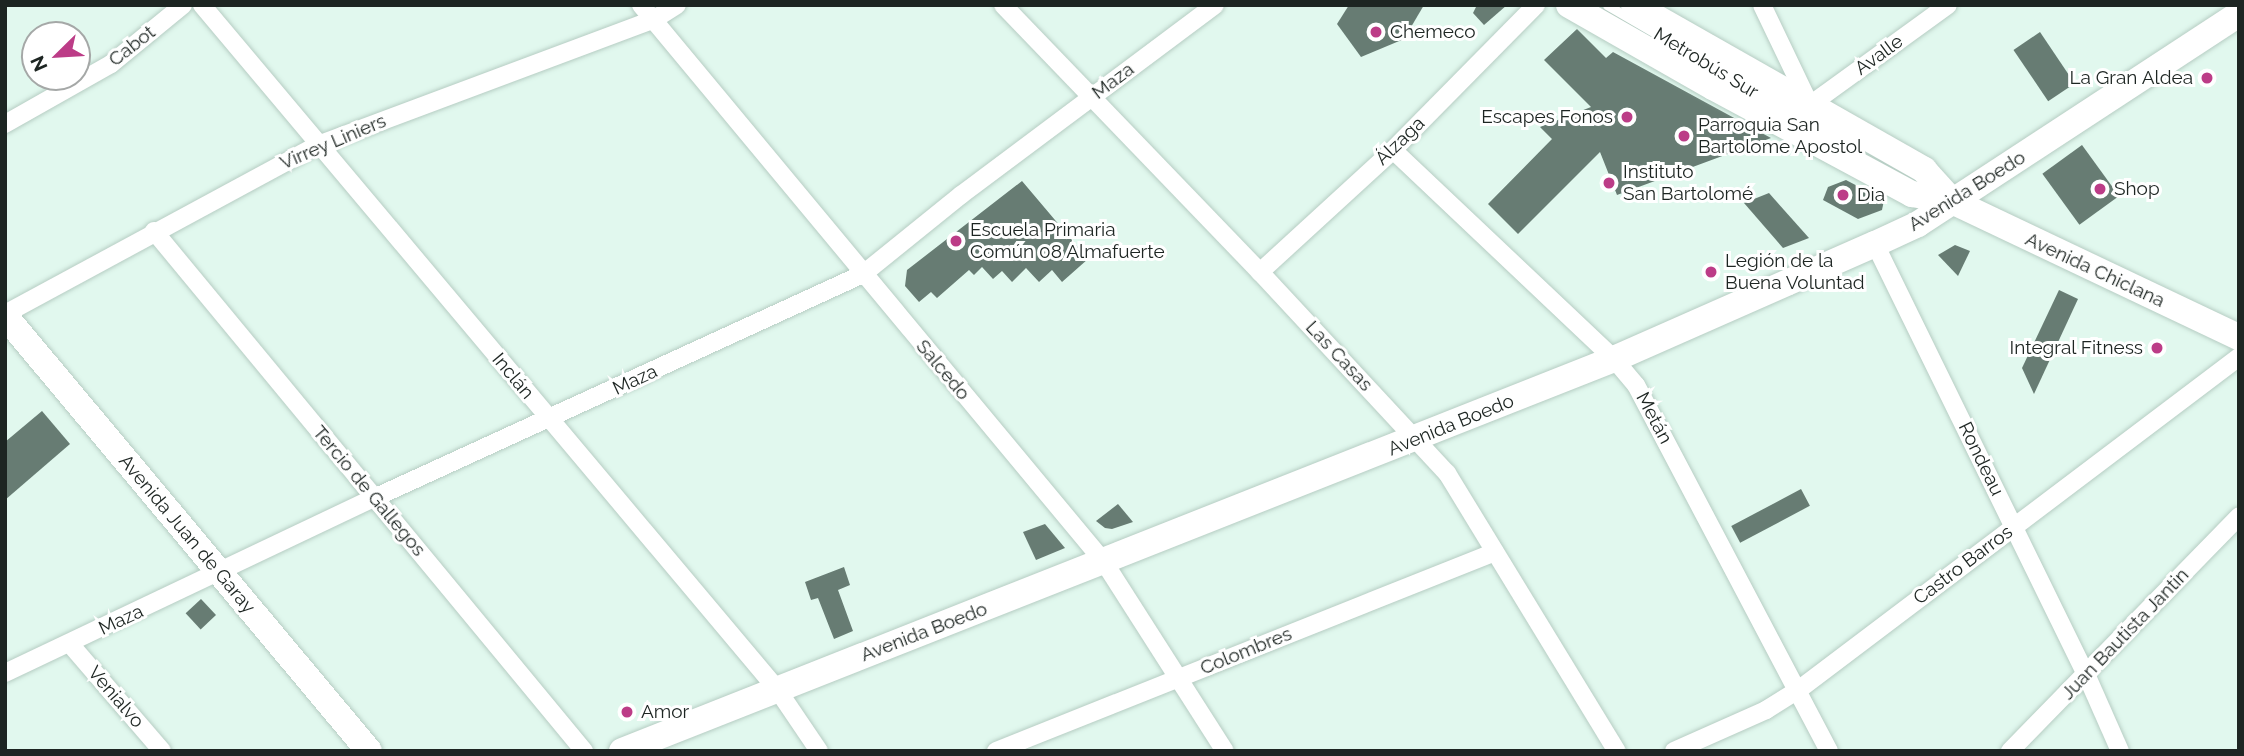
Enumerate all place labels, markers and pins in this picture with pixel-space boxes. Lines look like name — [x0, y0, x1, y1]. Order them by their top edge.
place label: Chemeco — [1390, 21, 1476, 43]
marker: Chemeco — [1368, 24, 1384, 40]
place label: La Gran Aldea — [2069, 67, 2193, 89]
marker: La Gran Aldea — [2199, 70, 2215, 86]
place label: Escapes Fonos — [1481, 106, 1613, 128]
marker: Escapes Fonos — [1619, 109, 1635, 125]
place label: Parroquia San Bartolome Apostol — [1698, 114, 1863, 158]
marker: Parroquia San Bartolome Apostol — [1676, 128, 1692, 144]
place label: Instituto San Bartolomé — [1623, 161, 1753, 205]
marker: Instituto San Bartolomé — [1601, 175, 1617, 191]
place label: Shop — [2114, 178, 2160, 200]
marker: Shop — [2092, 181, 2108, 197]
place label: Dia — [1857, 184, 1885, 206]
marker: Dia — [1835, 187, 1851, 203]
place label: Escuela Primaria Común 08 Almafuerte — [970, 219, 1165, 263]
marker: Escuela Primaria Común 08 Almafuerte — [948, 233, 964, 249]
place label: Legión de la Buena Voluntad — [1725, 250, 1865, 294]
marker: Legión de la Buena Voluntad — [1703, 264, 1719, 280]
place label: Integral Fitness — [2009, 337, 2143, 359]
marker: Integral Fitness — [2149, 340, 2165, 356]
place label: Amor — [641, 701, 689, 723]
marker: Amor — [619, 704, 635, 720]

